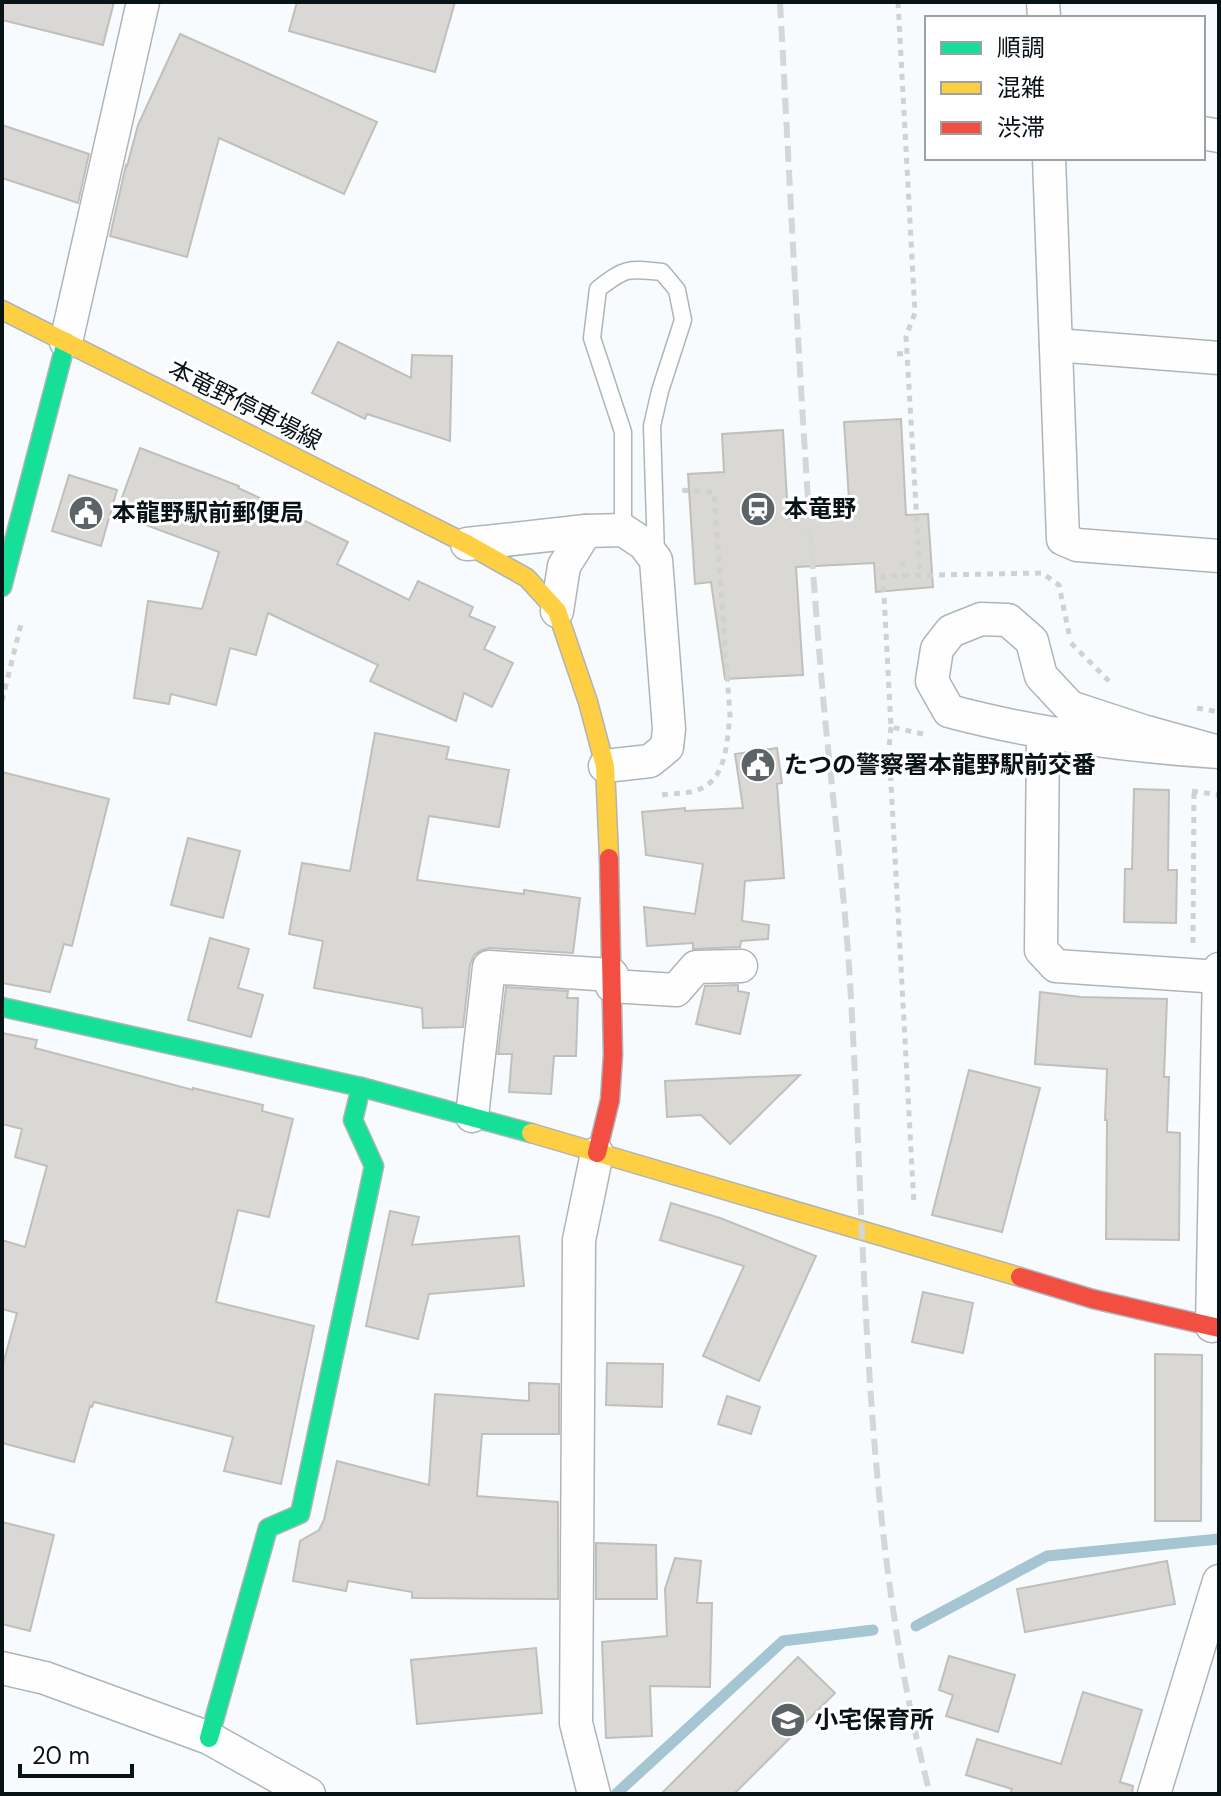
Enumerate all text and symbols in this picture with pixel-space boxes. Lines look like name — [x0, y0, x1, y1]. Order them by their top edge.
legend — [925, 16, 1205, 160]
text: 順調 — [997, 32, 1045, 63]
text: 混雑 — [997, 72, 1045, 103]
text: 渋滞 — [997, 112, 1045, 143]
street label: 本竜野停車場線 — [163, 353, 327, 457]
station icon: 本竜野 — [739, 490, 777, 528]
place label: 本竜野 — [784, 493, 856, 524]
public building icon: 本龍野駅前郵便局 — [67, 494, 105, 532]
place label: 本龍野駅前郵便局 — [112, 497, 304, 528]
public building icon: たつの警察署本龍野駅前交番 — [739, 746, 777, 784]
place label: たつの警察署本龍野駅前交番 — [784, 749, 1096, 780]
school or university icon: 小宅保育所 — [769, 1701, 807, 1739]
place label: 小宅保育所 — [814, 1704, 934, 1735]
scale bar — [20, 1728, 132, 1778]
text: 20 m — [32, 1740, 90, 1771]

